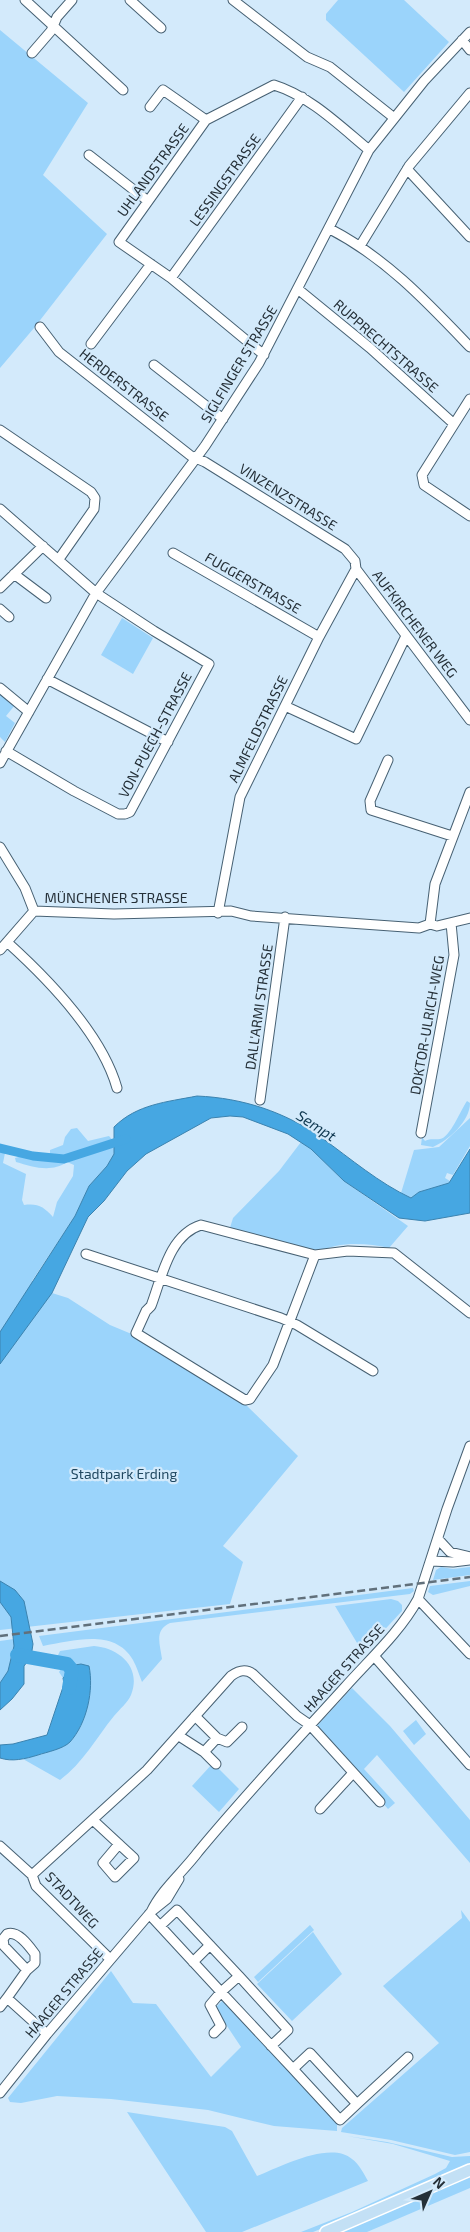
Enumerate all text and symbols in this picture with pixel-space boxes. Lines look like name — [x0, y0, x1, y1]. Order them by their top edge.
street label: UHLANDSTRASSE — [113, 120, 192, 219]
street label: LESSINGSTRASSE — [185, 130, 264, 229]
street label: RUPPRECHTSTRASSE — [330, 295, 442, 396]
street label: SIGLFINGER STRASSE — [197, 302, 280, 426]
street label: HERDERSTRASSE — [76, 344, 172, 425]
street label: VINZENZSTRASSE — [236, 460, 341, 534]
street label: FUGGERSTRASSE — [202, 548, 304, 617]
street label: AUFKIRCHENER WEG — [369, 567, 461, 681]
street label: VON-PUECH-STRASSE — [114, 669, 195, 800]
street label: ALMFELDSTRASSE — [224, 672, 291, 785]
street label: MÜNCHENER STRASSE — [44, 889, 188, 906]
street label: DALL'ARMI STRASSE — [241, 943, 276, 1071]
street label: DOKTOR-ULRICH-WEG — [406, 954, 447, 1096]
water label: Sempt — [293, 1106, 340, 1145]
park label: Stadtpark Erding — [71, 1465, 177, 1482]
street label: HAAGER STRASSE — [300, 1620, 388, 1715]
street label: STADTWEG — [42, 1868, 103, 1931]
street label: HAAGER STRASSE — [21, 1944, 106, 2041]
north arrow — [405, 2167, 455, 2217]
text: N — [430, 2173, 449, 2192]

